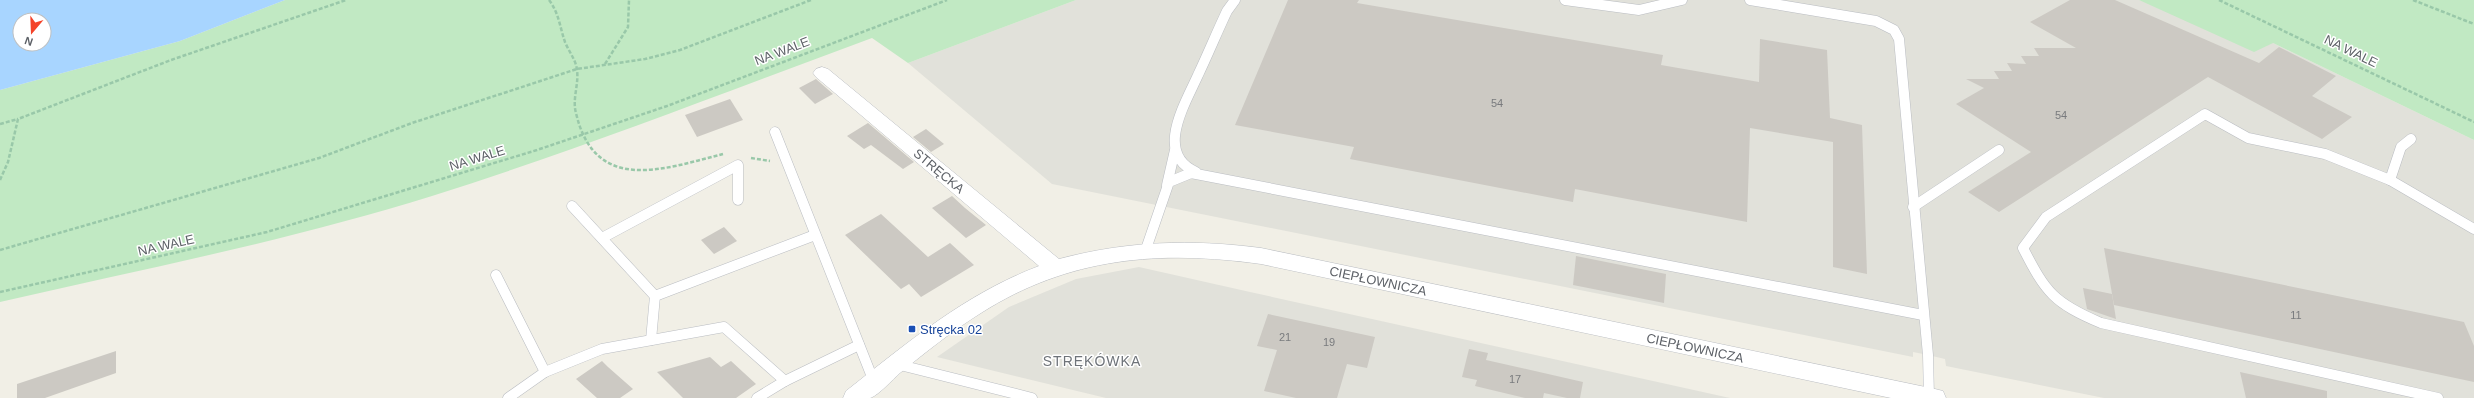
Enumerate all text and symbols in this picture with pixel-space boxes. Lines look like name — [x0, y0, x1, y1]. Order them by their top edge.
north arrow — [12, 12, 52, 52]
street label: NA WALE — [2322, 32, 2380, 70]
text: N — [23, 34, 34, 48]
street label: NA WALE — [753, 34, 812, 68]
house number: 54 — [1491, 97, 1503, 109]
house number: 54 — [2055, 109, 2067, 121]
street label: NA WALE — [447, 142, 507, 174]
street label: STRĘCKA — [911, 146, 968, 197]
street label: NA WALE — [136, 231, 196, 259]
street label: CIEPŁOWNICZA — [1328, 263, 1428, 299]
house number: 11 — [2290, 309, 2302, 321]
place label: Stręcka 02 — [920, 322, 982, 337]
marker: Stręcka 02 — [907, 324, 917, 334]
street label: CIEPŁOWNICZA — [1645, 330, 1745, 366]
house number: 21 — [1279, 331, 1291, 343]
house number: 19 — [1323, 336, 1335, 348]
district label: STRĘKÓWKA — [1043, 353, 1141, 369]
house number: 17 — [1509, 373, 1521, 385]

